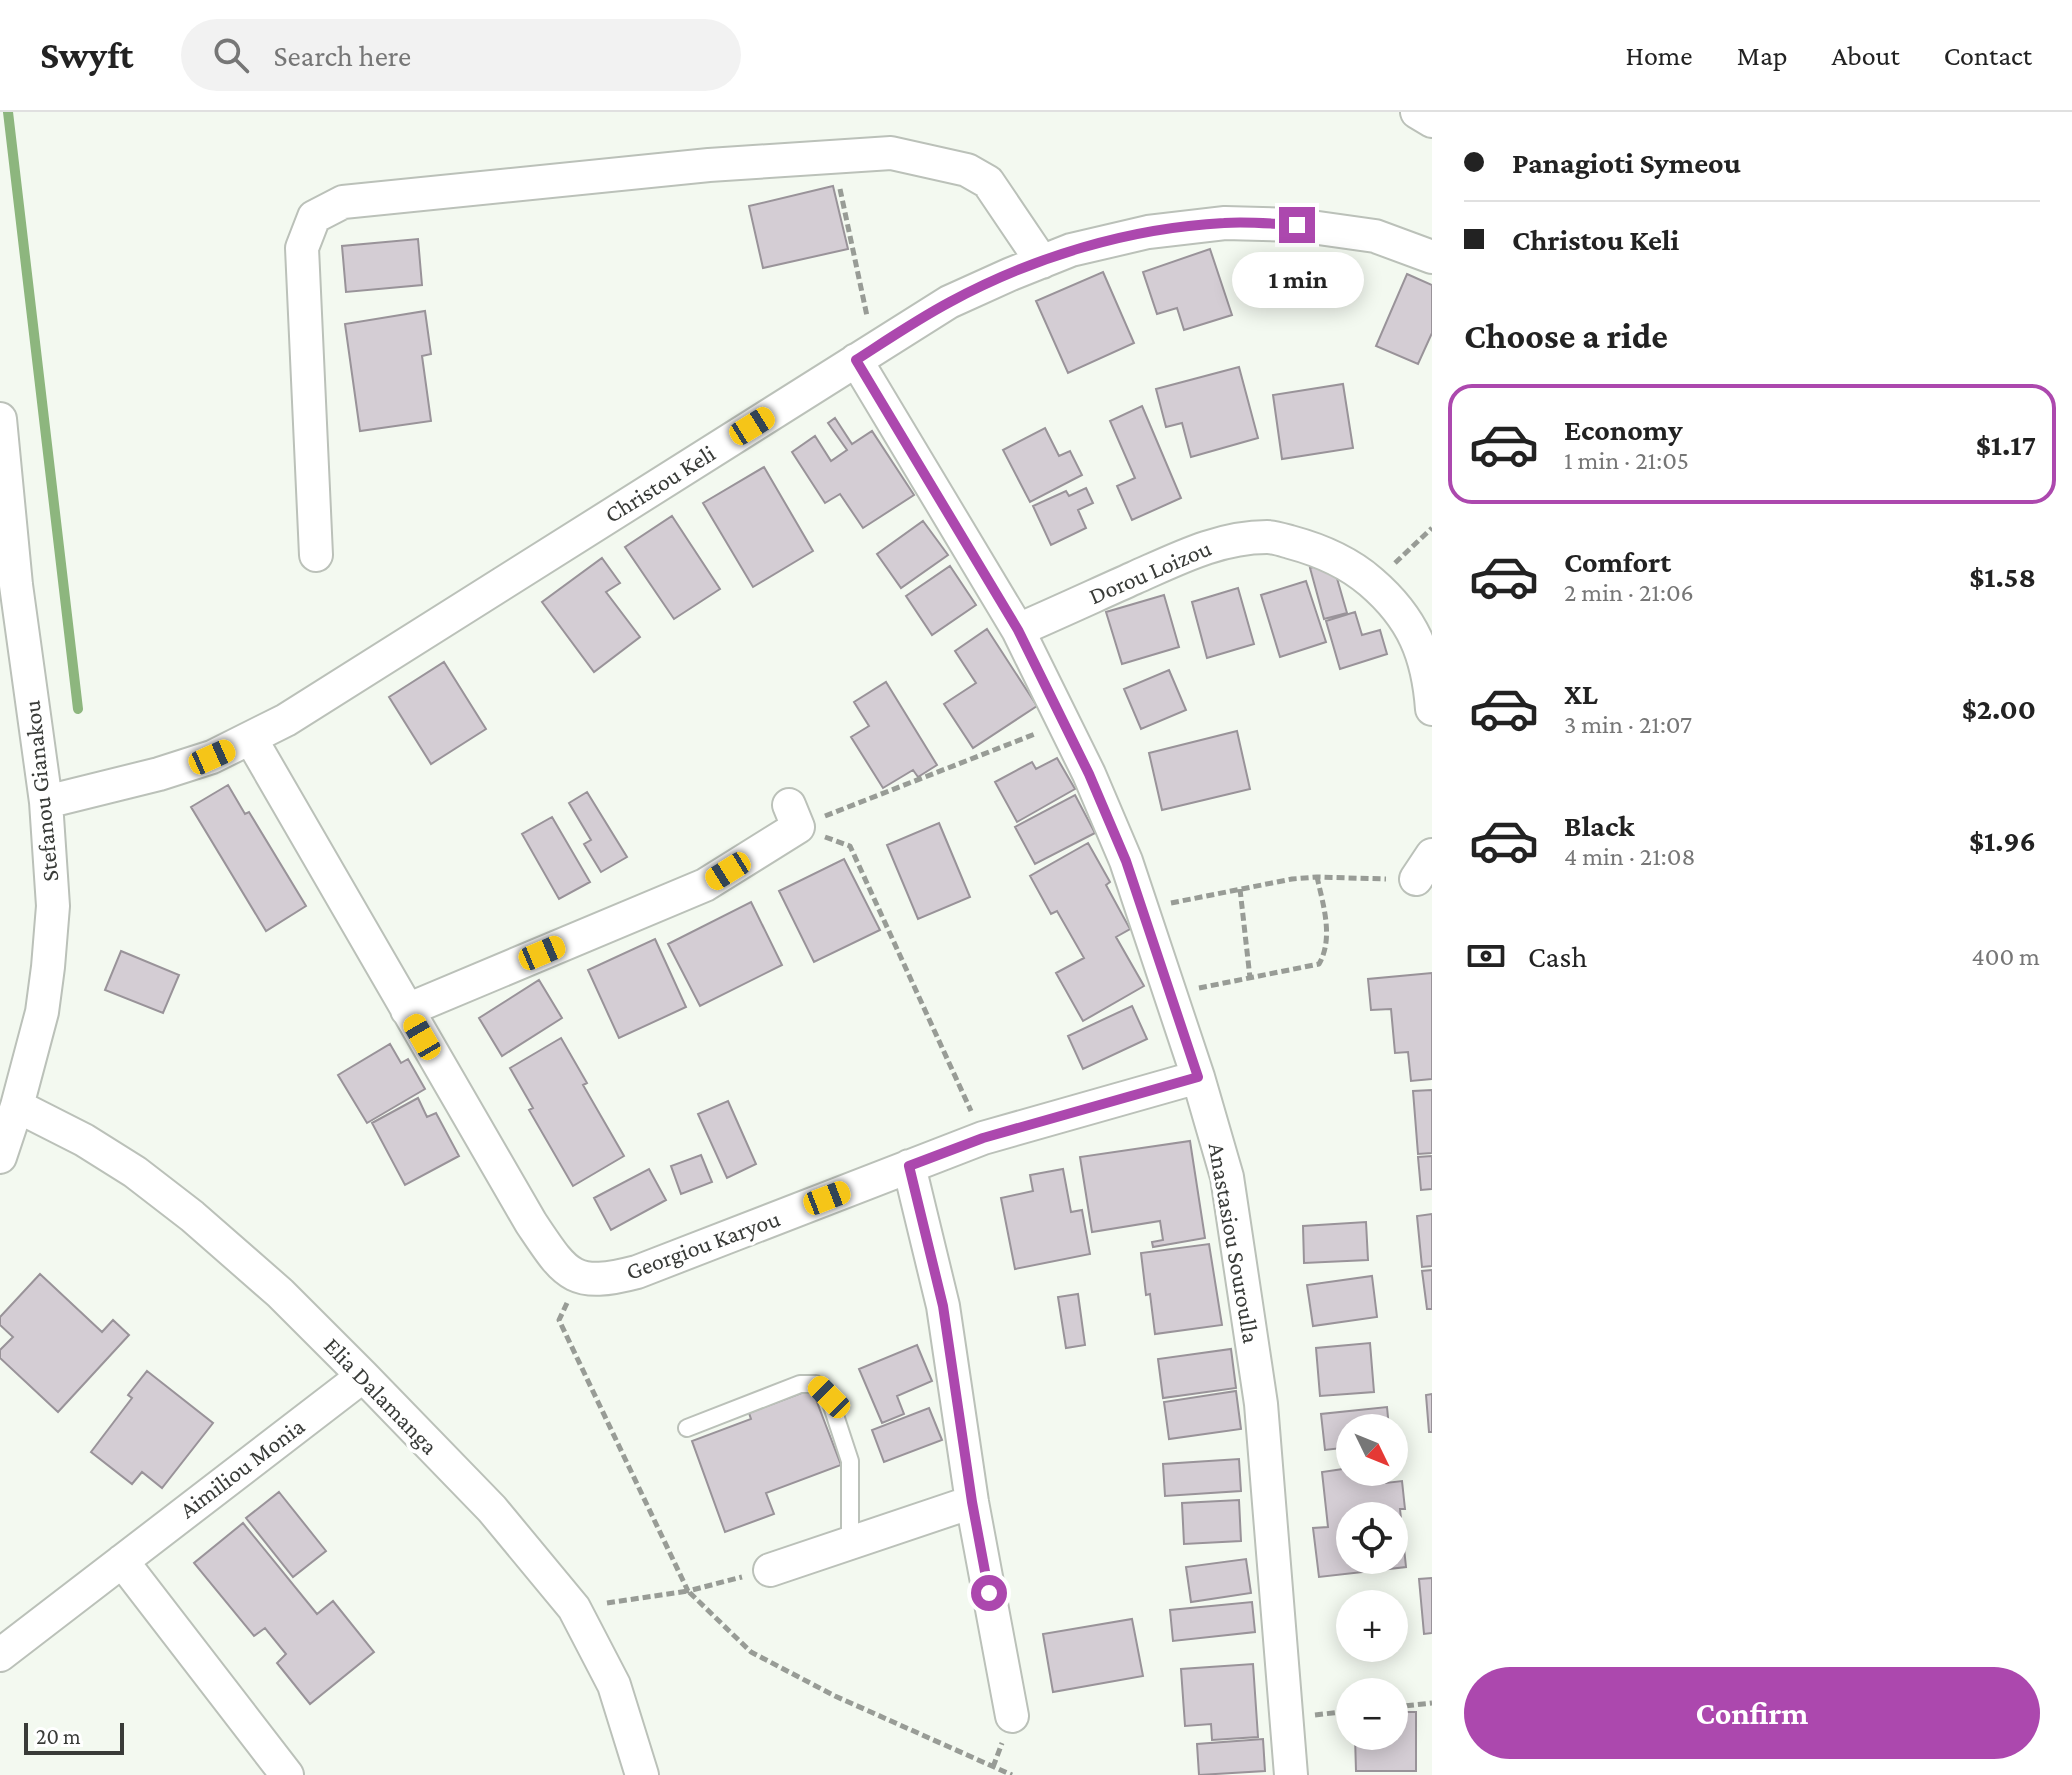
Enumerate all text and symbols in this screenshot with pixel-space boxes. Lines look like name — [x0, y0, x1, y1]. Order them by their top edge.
search box — [181, 19, 741, 91]
icon: search — [209, 33, 253, 77]
text: Swyft — [40, 34, 133, 76]
text: Search here — [273, 39, 411, 72]
text: Home — [1626, 40, 1693, 71]
text: Map — [1737, 40, 1788, 71]
text: About — [1832, 40, 1900, 71]
text: Contact — [1944, 40, 2032, 71]
text: Panagioti Symeou — [1512, 146, 1741, 179]
route end — [1279, 207, 1315, 243]
text: Christou Keli — [1512, 223, 1679, 256]
callout: 1 min — [1231, 253, 1363, 309]
text: 1 min — [1268, 265, 1328, 294]
text: Choose a ride — [1464, 316, 1668, 356]
car — [725, 403, 779, 449]
icon: car — [1468, 408, 1540, 480]
text: Economy — [1564, 413, 1683, 446]
text: $1.17 — [1976, 428, 2036, 461]
street label: Christou Keli — [600, 439, 720, 528]
text: 1 min · 21:05 — [1564, 446, 1689, 475]
street label: Dorou Loizou — [1085, 534, 1215, 609]
icon: car — [1468, 540, 1540, 612]
text: Comfort — [1564, 545, 1671, 578]
text: $1.58 — [1969, 560, 2036, 593]
text: 2 min · 21:06 — [1564, 578, 1694, 607]
icon: car — [1468, 672, 1540, 744]
text: XL — [1564, 677, 1598, 710]
text: $2.00 — [1962, 692, 2036, 725]
street label: Stefanou Gianakou — [18, 699, 63, 883]
text: 3 min · 21:07 — [1564, 710, 1692, 739]
car — [185, 736, 239, 778]
icon: car — [1468, 804, 1540, 876]
text: Black — [1564, 809, 1635, 842]
text: $1.96 — [1969, 824, 2036, 857]
text: 4 min · 21:08 — [1564, 842, 1695, 871]
car — [701, 848, 755, 894]
car — [515, 933, 569, 973]
icon: cash — [1464, 934, 1508, 978]
text: Cash — [1528, 940, 1587, 973]
text: 400 m — [1972, 942, 2040, 971]
car — [400, 1010, 444, 1064]
street label: Anastasiou Souroulla — [1204, 1141, 1265, 1345]
car — [800, 1178, 854, 1218]
street label: Georgiou Karyou — [622, 1204, 784, 1285]
street label: Elia Dalamanga — [319, 1332, 444, 1460]
car — [804, 1372, 854, 1422]
street label: Aimiliou Monia — [174, 1412, 309, 1523]
north arrow — [1336, 1414, 1408, 1486]
map controls — [1336, 1414, 1408, 1750]
button: locate — [1336, 1502, 1408, 1574]
route start — [971, 1575, 1007, 1611]
button: + — [1336, 1590, 1408, 1662]
button: Confirm — [1464, 1667, 2040, 1759]
button: − — [1336, 1678, 1408, 1750]
scale bar — [24, 1719, 124, 1755]
text: 20 m — [36, 1724, 81, 1749]

